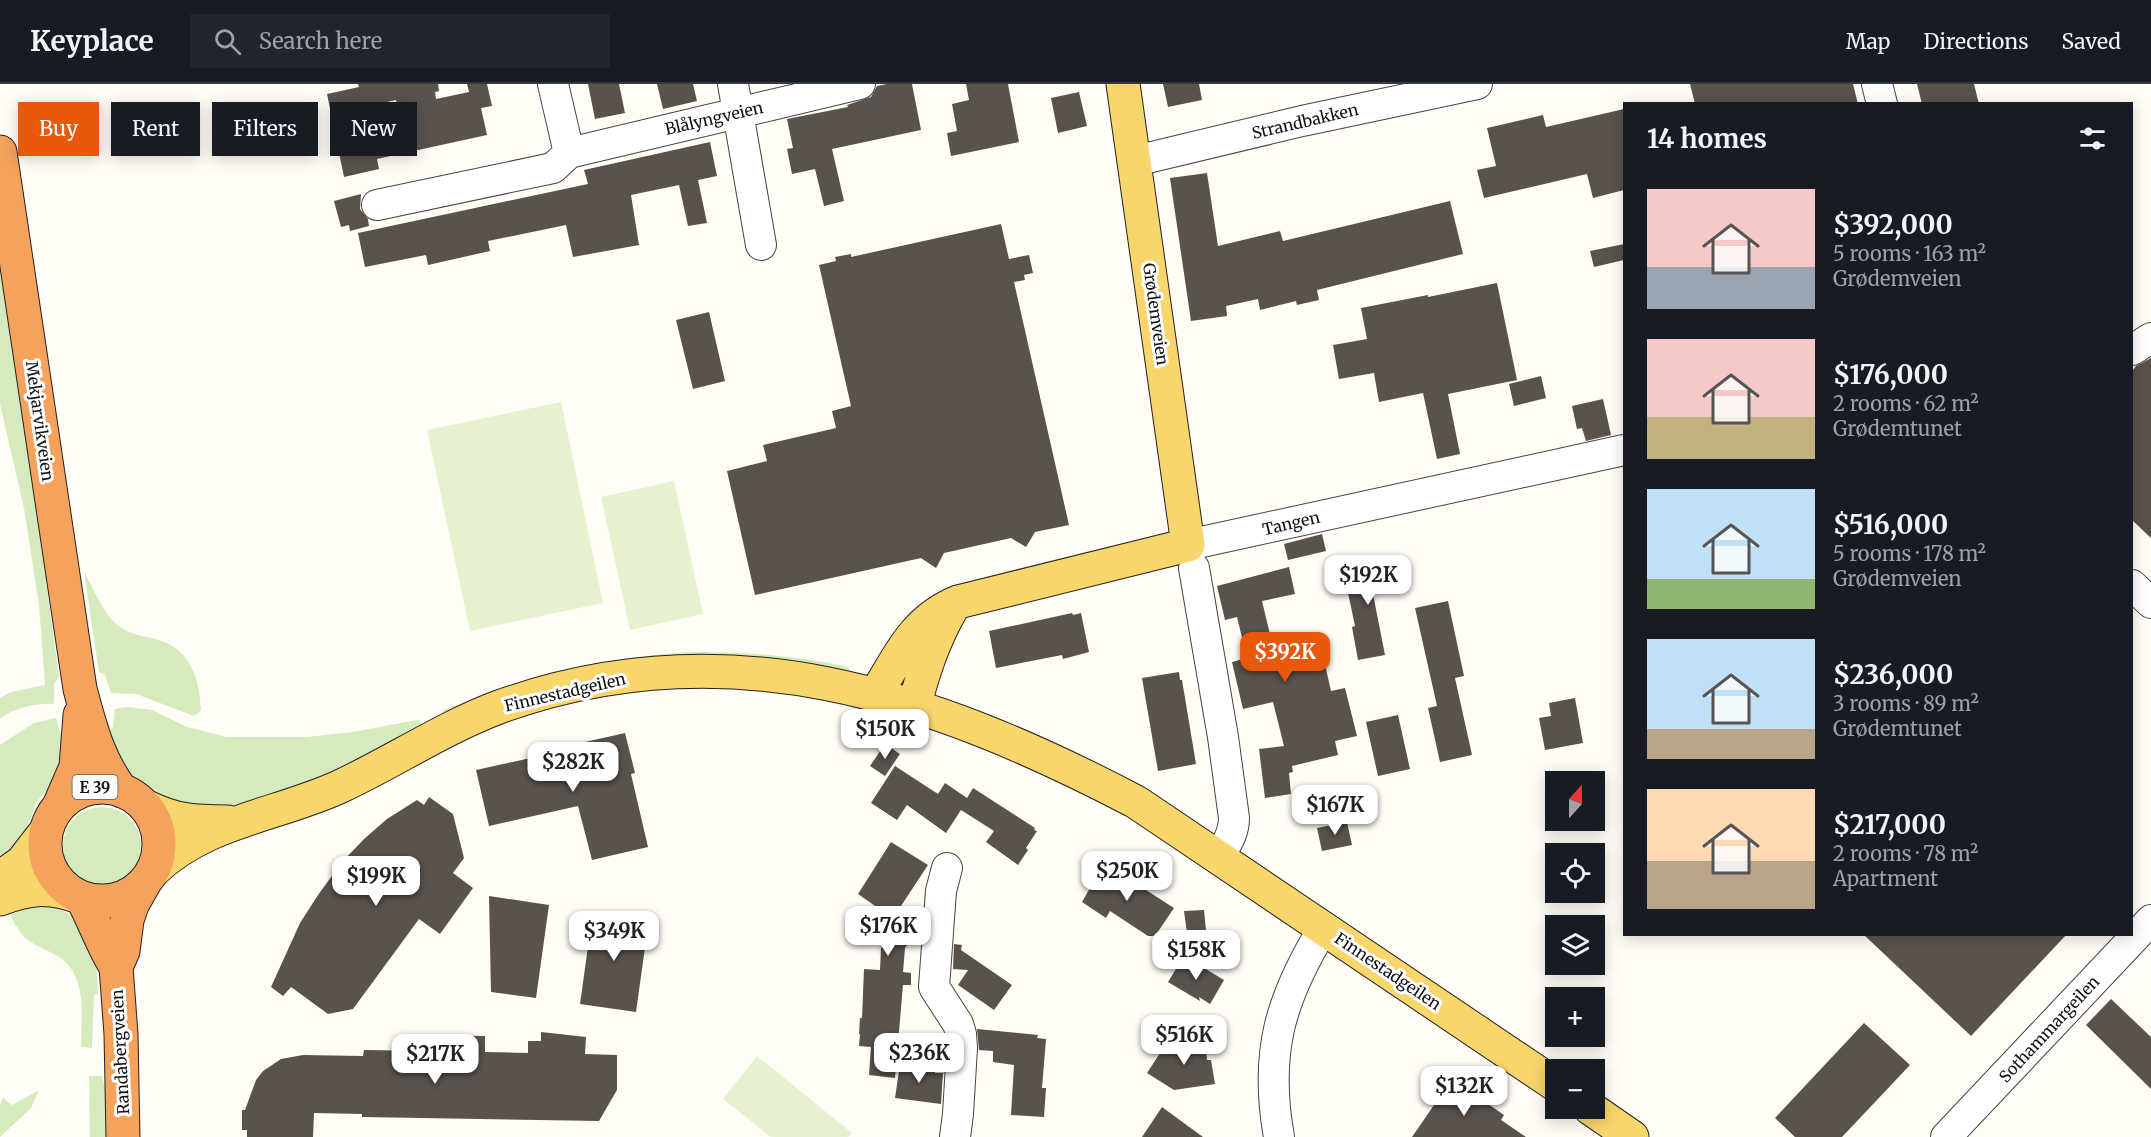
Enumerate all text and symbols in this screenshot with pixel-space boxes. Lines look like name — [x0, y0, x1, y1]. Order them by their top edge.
search box — [190, 14, 610, 68]
text: Keyplace — [30, 23, 154, 59]
icon: search — [211, 25, 244, 58]
text: Search here — [259, 27, 382, 55]
text: Map — [1846, 28, 1890, 55]
text: Directions — [1923, 28, 2028, 55]
text: Saved — [2061, 28, 2121, 55]
street label: Blålyngveien — [663, 97, 765, 139]
street label: Strandbakken — [1250, 99, 1361, 143]
chip: Buy — [18, 102, 99, 156]
chip: Rent — [111, 102, 200, 156]
chip: Filters — [212, 102, 318, 156]
chip: New — [330, 102, 417, 156]
text: 14 homes — [1647, 122, 1767, 155]
icon: filters — [2076, 122, 2109, 155]
text: $392,000 — [1833, 208, 1953, 241]
icon: home — [1695, 213, 1767, 285]
text: 5 rooms · 163 m² — [1833, 241, 1986, 266]
street label: Grødemveien — [1139, 262, 1173, 367]
text: Grødemveien — [1833, 266, 1962, 291]
text: $176,000 — [1833, 358, 1948, 391]
street label: Mekjarvikveien — [22, 360, 58, 483]
icon: home — [1695, 363, 1767, 435]
text: 2 rooms · 62 m² — [1833, 391, 1979, 416]
text: Grødemtunet — [1833, 416, 1962, 441]
street label: Tangen — [1260, 507, 1322, 539]
text: $516,000 — [1833, 508, 1948, 541]
icon: home — [1695, 513, 1767, 585]
text: 5 rooms · 178 m² — [1833, 541, 1986, 566]
pin: $192K — [1326, 555, 1410, 606]
text: $192K — [1338, 562, 1398, 587]
text: Grødemveien — [1833, 566, 1962, 591]
pin: $392K — [1243, 632, 1327, 683]
text: $392K — [1254, 639, 1316, 664]
text: $236,000 — [1833, 658, 1953, 691]
icon: home — [1695, 663, 1767, 735]
street label: Finnestadgeilen — [502, 668, 628, 716]
text: 3 rooms · 89 m² — [1833, 691, 1979, 716]
pin: $150K — [843, 709, 927, 760]
text: $150K — [855, 716, 915, 741]
text: Grødemtunet — [1833, 716, 1962, 741]
pin: $282K — [531, 742, 615, 793]
text: $282K — [541, 749, 605, 774]
north arrow — [1545, 771, 1605, 831]
map controls — [1545, 771, 1605, 1119]
road number: E 39 — [72, 775, 118, 799]
pin: $167K — [1293, 785, 1377, 836]
text: $167K — [1306, 792, 1364, 817]
text: $217,000 — [1833, 808, 1946, 841]
icon: home — [1695, 813, 1767, 885]
text: 2 rooms · 78 m² — [1833, 841, 1978, 866]
button: locate — [1545, 843, 1605, 903]
pin: $250K — [1085, 851, 1169, 902]
pin: $199K — [334, 856, 418, 907]
text: $250K — [1095, 858, 1159, 883]
text: $199K — [346, 863, 406, 888]
text: Apartment — [1833, 866, 1938, 891]
pin: $176K — [846, 906, 930, 957]
pin: $349K — [572, 911, 656, 962]
text: $176K — [859, 913, 917, 938]
button: layers — [1545, 915, 1605, 975]
text: $349K — [583, 918, 645, 943]
street label: Finnestadgeilen — [1331, 928, 1445, 1014]
pin: $158K — [1154, 930, 1238, 981]
text: $158K — [1166, 937, 1226, 962]
street label: Sothammargeilen — [1994, 971, 2104, 1086]
button: + — [1545, 987, 1605, 1047]
street label: Randabergveien — [107, 989, 133, 1115]
pin: $516K — [1142, 1015, 1226, 1066]
text: $516K — [1155, 1022, 1213, 1047]
pin: $236K — [877, 1033, 961, 1084]
pin: $217K — [393, 1034, 477, 1085]
text: $236K — [888, 1040, 950, 1065]
text: $217K — [406, 1041, 464, 1066]
button: − — [1545, 1059, 1605, 1119]
pin: $132K — [1422, 1066, 1506, 1117]
text: $132K — [1435, 1073, 1493, 1098]

